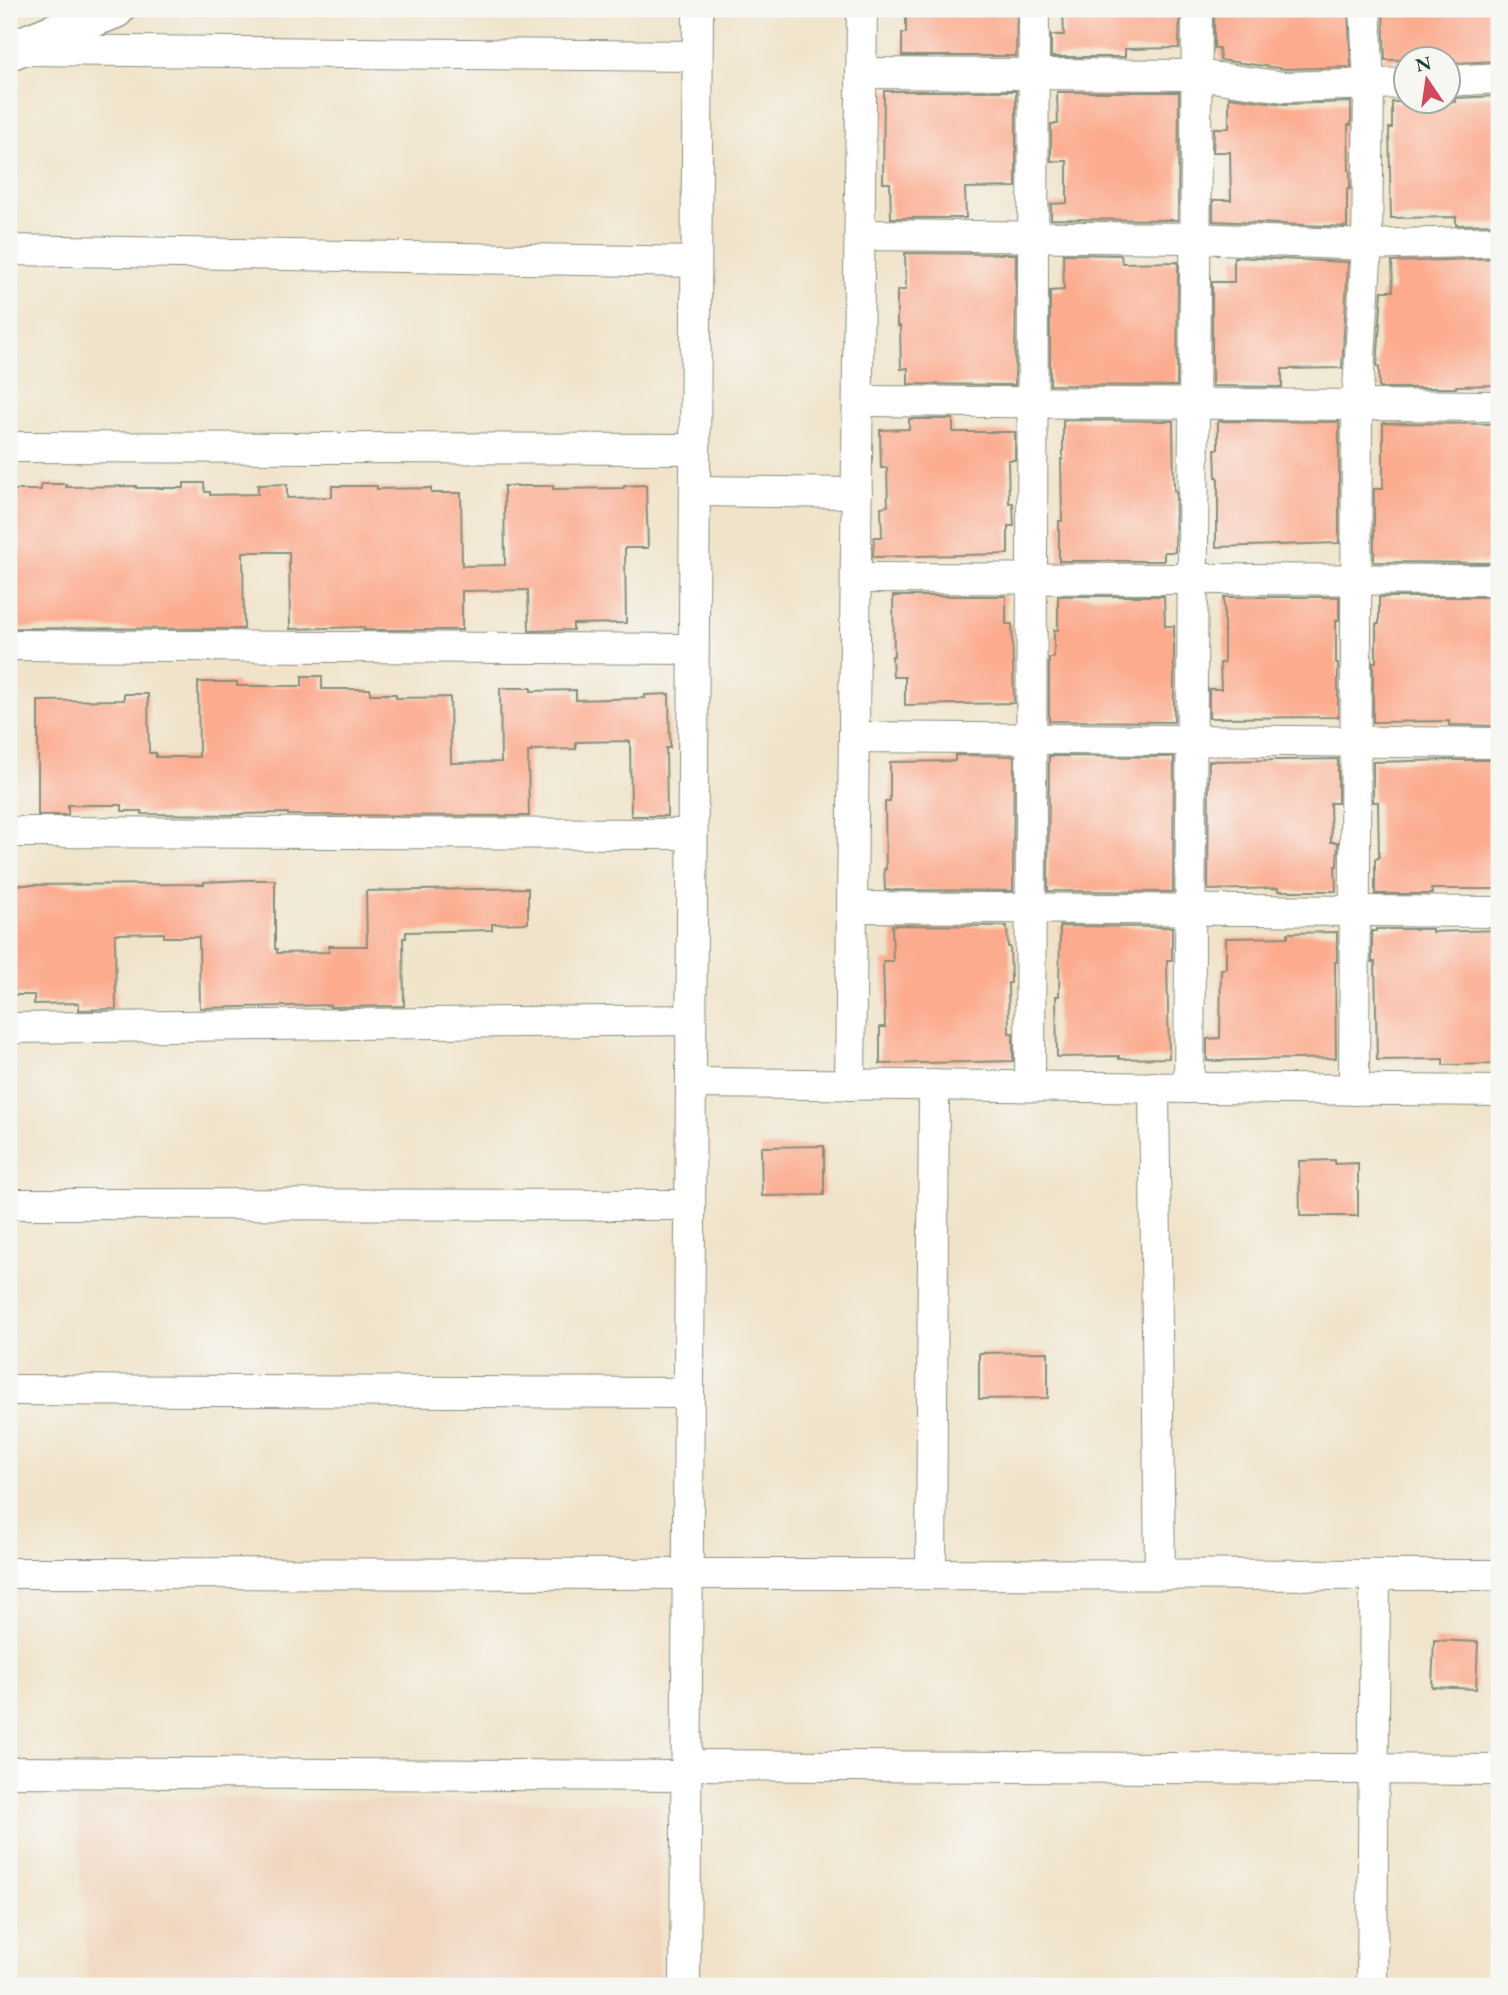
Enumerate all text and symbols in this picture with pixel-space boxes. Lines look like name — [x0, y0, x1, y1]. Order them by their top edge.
north arrow — [1392, 46, 1462, 116]
text: N — [1413, 50, 1434, 78]

